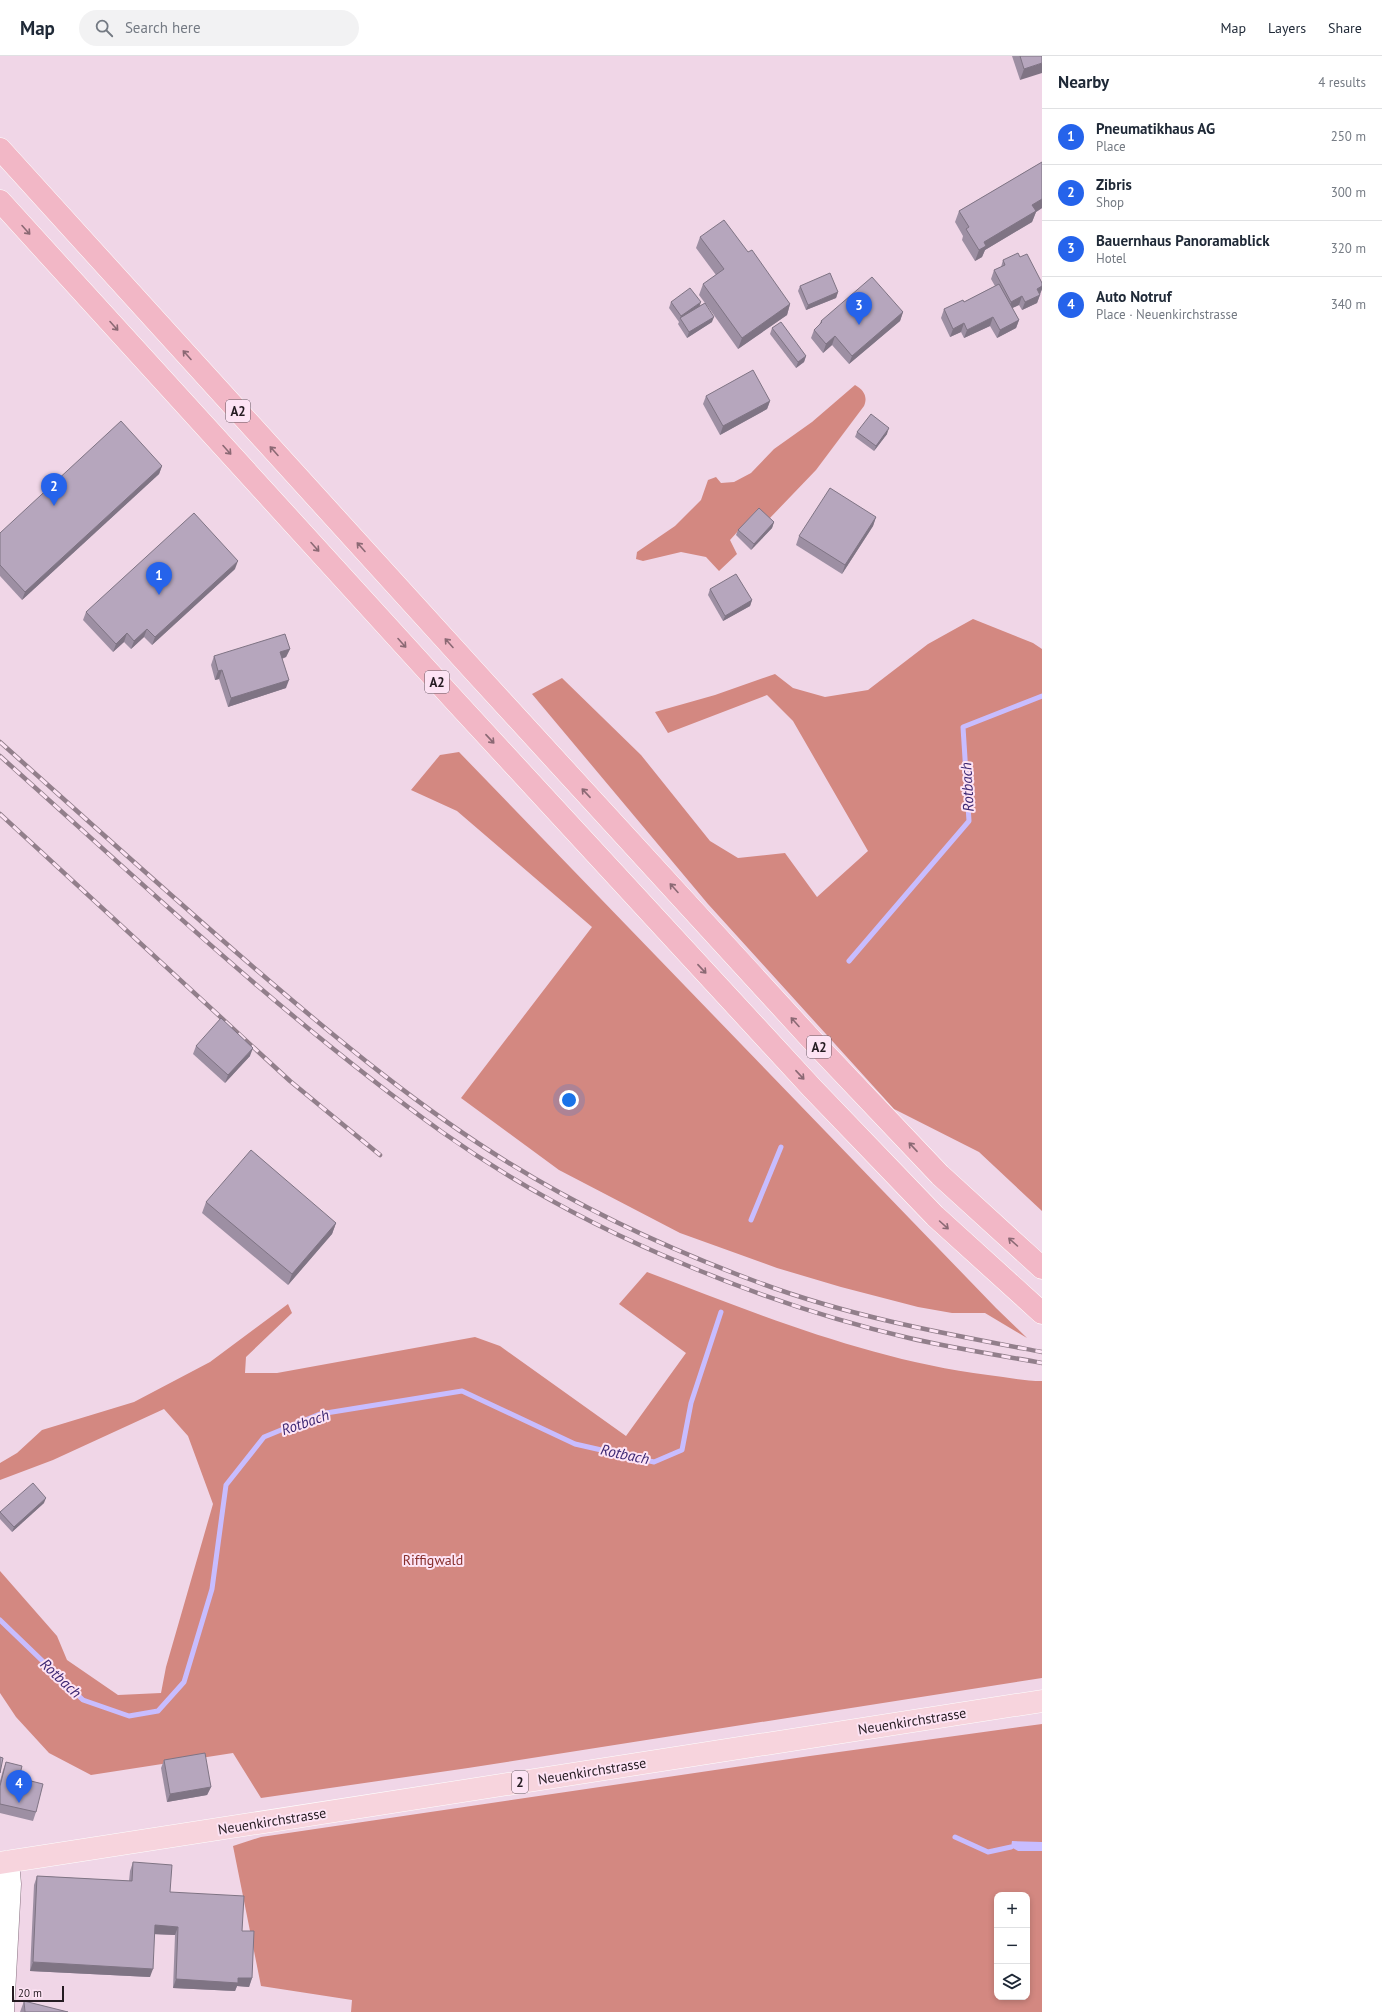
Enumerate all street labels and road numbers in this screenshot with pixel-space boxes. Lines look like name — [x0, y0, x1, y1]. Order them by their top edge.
road number: A2 — [226, 400, 250, 422]
road number: A2 — [425, 671, 449, 693]
road number: A2 — [807, 1036, 831, 1058]
street label: Neuenkirchstrasse — [857, 1704, 967, 1738]
street label: Neuenkirchstrasse — [537, 1754, 647, 1788]
road number: 2 — [512, 1771, 528, 1793]
street label: Neuenkirchstrasse — [217, 1804, 327, 1838]

